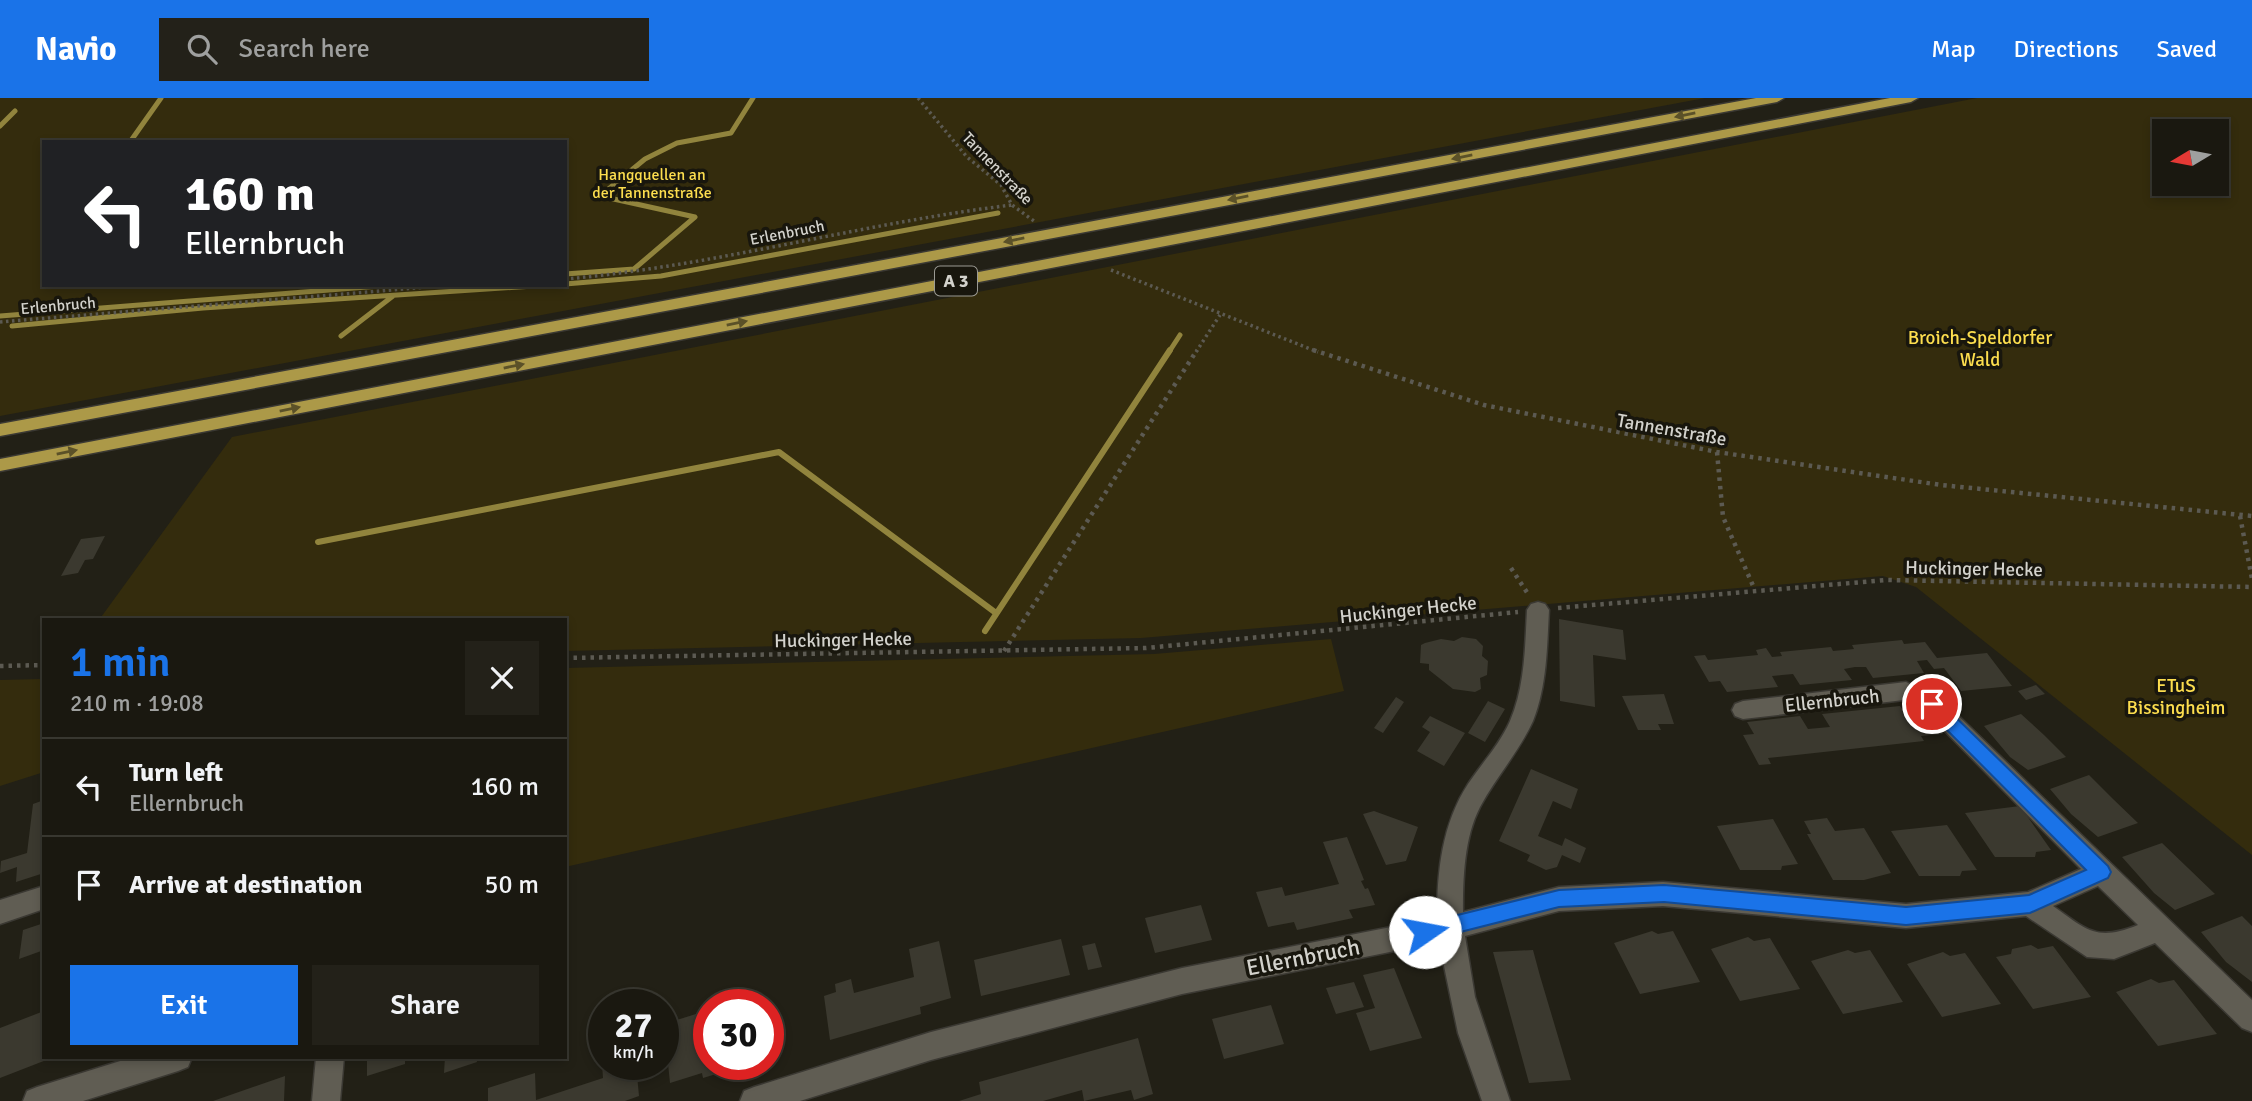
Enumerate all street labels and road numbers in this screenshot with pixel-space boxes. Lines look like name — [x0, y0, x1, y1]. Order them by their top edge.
street label: Tannenstraße — [958, 128, 1037, 209]
street label: Erlenbruch — [748, 216, 826, 250]
road number: A 3 — [935, 266, 977, 296]
street label: Erlenbruch — [20, 293, 97, 319]
street label: Tannenstraße — [1615, 409, 1729, 451]
street label: Huckinger Hecke — [1905, 556, 2043, 582]
street label: Huckinger Hecke — [1338, 591, 1478, 629]
street label: Huckinger Hecke — [774, 627, 912, 653]
street label: Ellernbruch — [1784, 684, 1881, 718]
street label: Ellernbruch — [1244, 932, 1362, 983]

